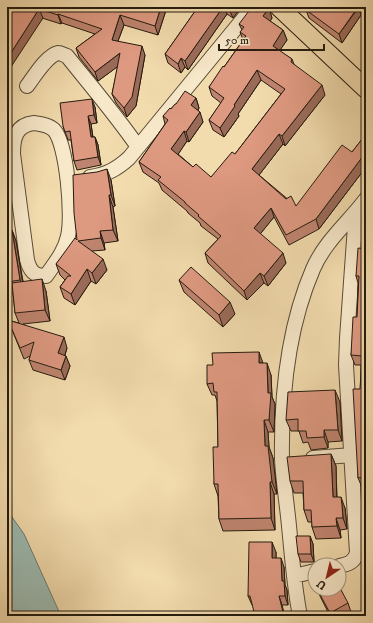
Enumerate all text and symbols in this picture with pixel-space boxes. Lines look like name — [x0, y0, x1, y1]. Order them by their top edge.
scale bar — [219, 26, 324, 52]
text: 50 m — [225, 33, 249, 48]
north arrow — [307, 557, 347, 597]
text: U — [314, 576, 329, 593]

